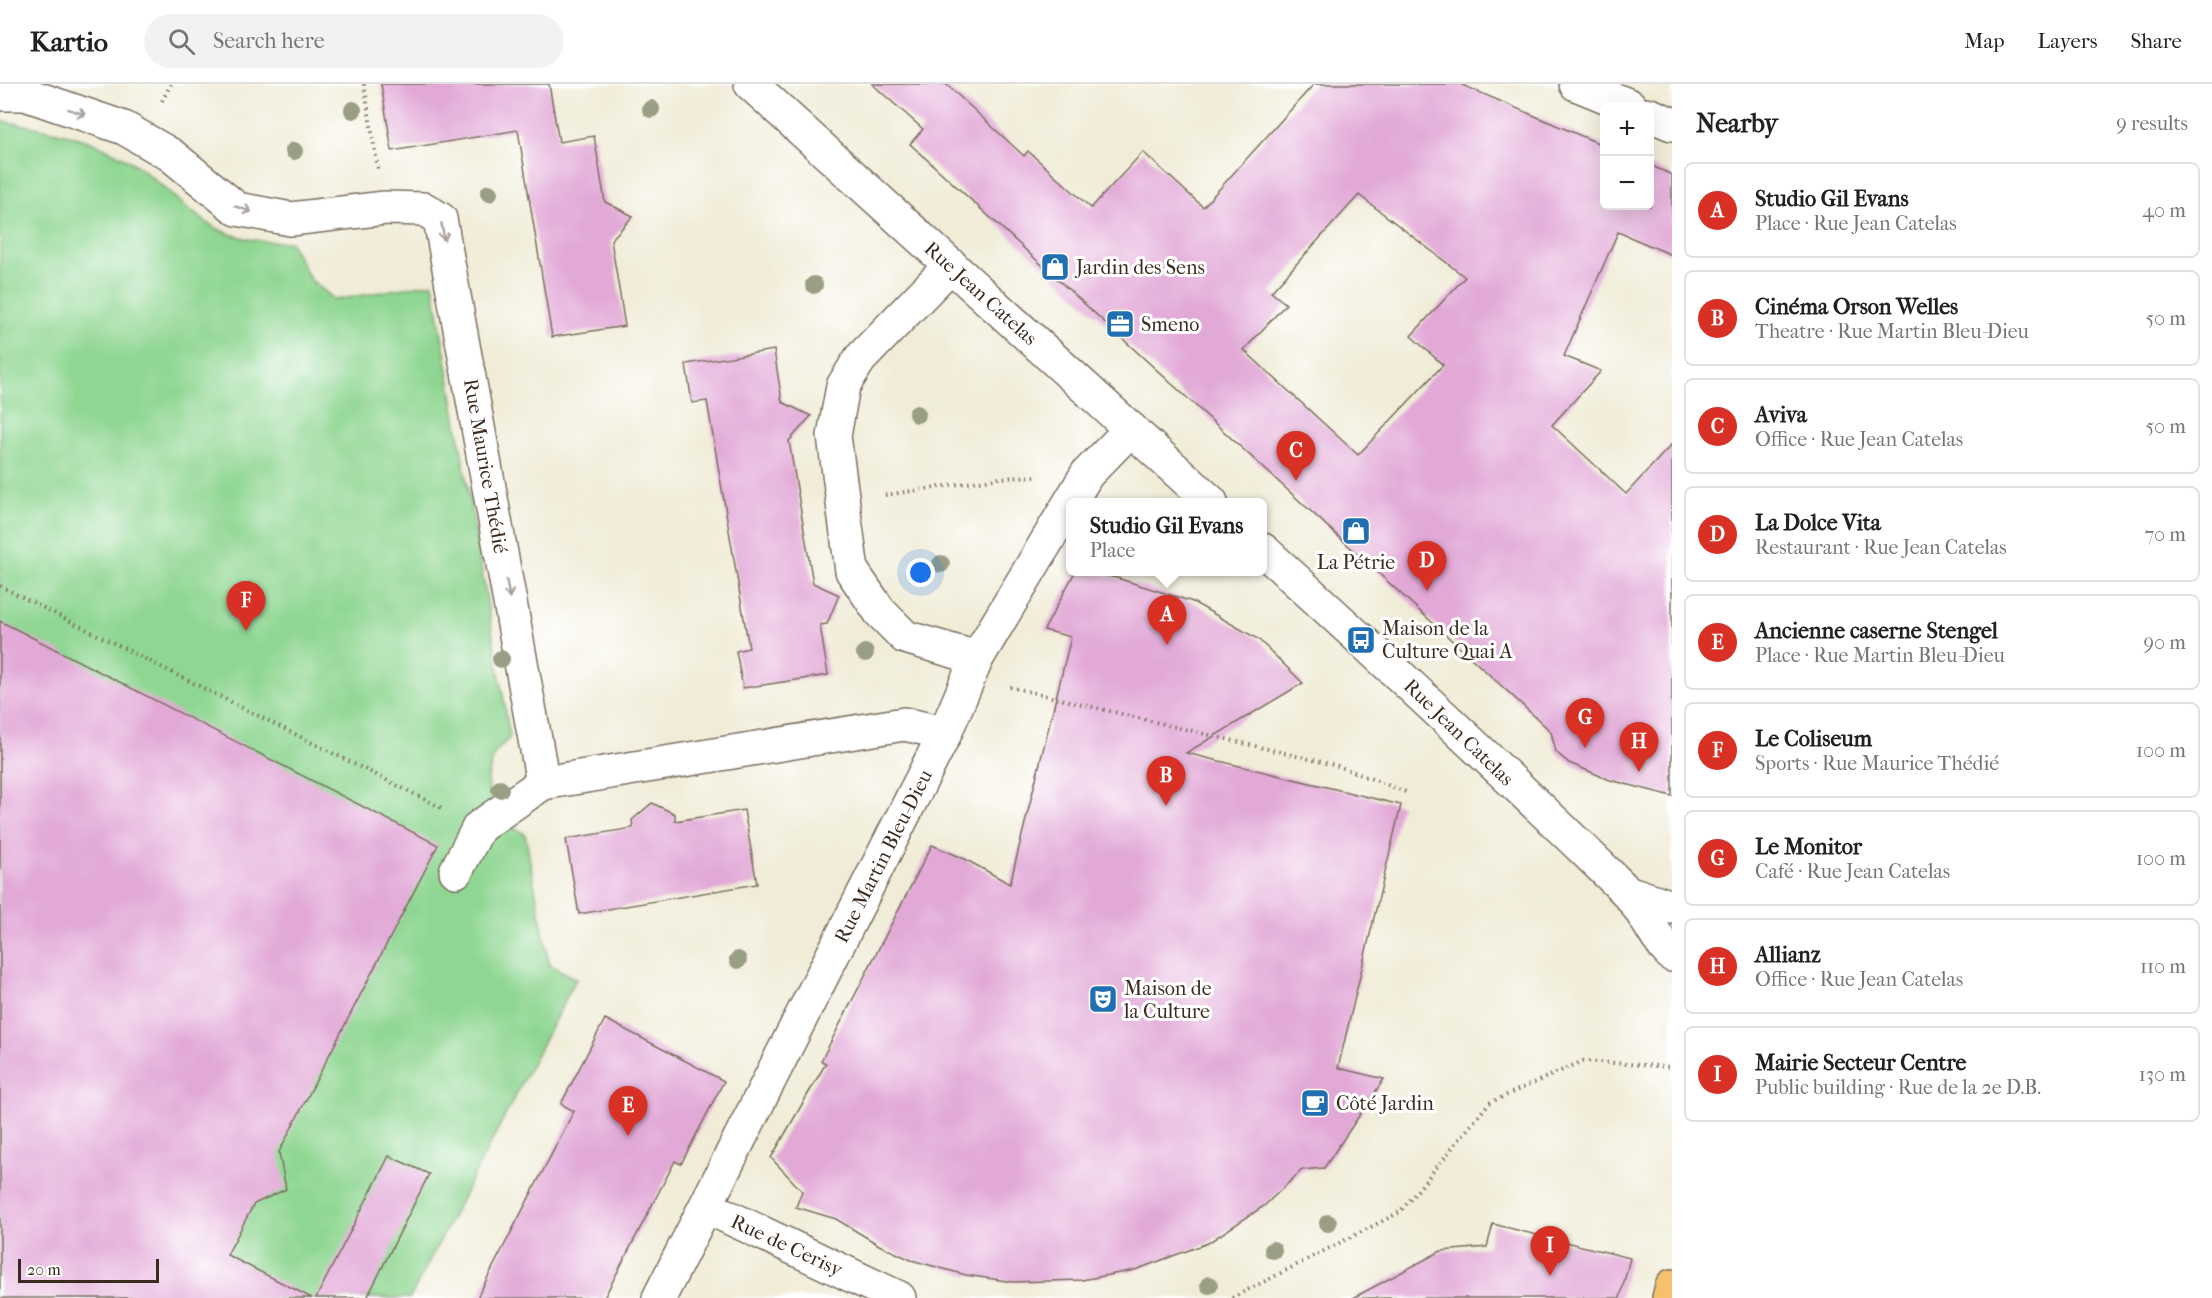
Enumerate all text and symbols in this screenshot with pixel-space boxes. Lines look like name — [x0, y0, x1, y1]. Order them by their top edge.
search box — [144, 14, 564, 68]
text: Kartio — [30, 25, 108, 58]
icon: search — [165, 25, 198, 58]
text: Search here — [213, 28, 325, 54]
text: Map — [1964, 29, 2005, 53]
text: Layers — [2038, 29, 2097, 53]
text: Share — [2130, 29, 2182, 53]
map controls — [1600, 102, 1654, 210]
button: + — [1600, 102, 1654, 156]
one-way arrow — [67, 107, 86, 118]
text: Nearby — [1696, 108, 1778, 139]
text: 9 results — [2116, 112, 2188, 135]
button: − — [1600, 156, 1654, 210]
text: Studio Gil Evans — [1755, 186, 1909, 212]
text: A — [1711, 199, 1724, 222]
text: 40 m — [2142, 199, 2186, 222]
one-way arrow — [233, 204, 252, 215]
text: Place · Rue Jean Catelas — [1755, 212, 1957, 235]
one-way arrow — [438, 222, 449, 241]
street label: Rue Jean Catelas — [920, 237, 1042, 350]
shop icon: Jardin des Sens — [1039, 251, 1071, 283]
place label: Jardin des Sens — [1074, 256, 1205, 279]
text: Cinéma Orson Welles — [1755, 294, 1958, 320]
text: B — [1711, 307, 1724, 330]
text: 50 m — [2145, 307, 2186, 330]
office icon: Smeno — [1104, 308, 1136, 340]
place label: Smeno — [1141, 313, 1199, 336]
text: Theatre · Rue Martin Bleu-Dieu — [1755, 320, 2029, 343]
street label: Rue Maurice Thédié — [459, 377, 512, 555]
text: Aviva — [1755, 402, 1807, 428]
text: C — [1711, 415, 1724, 438]
text: 50 m — [2145, 415, 2186, 438]
text: Office · Rue Jean Catelas — [1755, 428, 1963, 451]
pin: C — [1276, 432, 1316, 481]
popup — [1066, 498, 1267, 576]
text: La Dolce Vita — [1755, 510, 1881, 536]
text: Studio Gil Evans — [1090, 513, 1243, 539]
shop icon: La Pétrie — [1340, 515, 1372, 547]
text: D — [1710, 523, 1725, 546]
text: 70 m — [2144, 523, 2186, 546]
text: Restaurant · Rue Jean Catelas — [1755, 536, 2007, 559]
text: Place — [1090, 539, 1135, 562]
pin: D — [1408, 542, 1446, 591]
place label: La Pétrie — [1317, 551, 1395, 574]
your location — [906, 558, 935, 587]
one-way arrow — [503, 579, 514, 598]
pin: F — [226, 582, 266, 631]
pin: A — [1148, 596, 1186, 645]
place label: Maison de la Culture Quai A — [1382, 617, 1513, 663]
text: Ancienne caserne Stengel — [1755, 618, 1998, 644]
bus stop icon: Maison de la Culture Quai A — [1345, 624, 1377, 656]
text: E — [1711, 631, 1724, 654]
text: 90 m — [2144, 631, 2186, 654]
text: Place · Rue Martin Bleu-Dieu — [1755, 644, 2005, 667]
street label: Rue Jean Catelas — [1399, 674, 1518, 791]
pin: G — [1566, 698, 1604, 748]
pin: H — [1620, 722, 1658, 772]
text: Le Coliseum — [1755, 726, 1872, 752]
text: F — [1712, 739, 1723, 762]
text: 100 m — [2136, 739, 2186, 762]
text: Sports · Rue Maurice Thédié — [1755, 752, 1999, 775]
pin: B — [1146, 756, 1186, 806]
street label: Rue Martin Bleu-Dieu — [830, 765, 937, 947]
text: Le Monitor — [1755, 834, 1862, 860]
text: G — [1710, 847, 1725, 870]
text: 100 m — [2136, 847, 2186, 870]
text: Café · Rue Jean Catelas — [1755, 860, 1950, 883]
text: Allianz — [1755, 942, 1821, 968]
text: H — [1710, 955, 1725, 978]
text: 110 m — [2140, 955, 2186, 978]
text: Office · Rue Jean Catelas — [1755, 968, 1963, 991]
place label: Maison de la Culture — [1123, 977, 1212, 1023]
theatre icon: Maison de la Culture — [1087, 983, 1119, 1015]
text: Mairie Secteur Centre — [1755, 1050, 1967, 1076]
text: I — [1714, 1063, 1721, 1086]
text: 130 m — [2139, 1063, 2186, 1086]
text: Public building · Rue de la 2e D.B. — [1755, 1076, 2041, 1099]
pin: E — [608, 1086, 648, 1136]
cafe icon: Côté Jardin — [1299, 1087, 1331, 1119]
place label: Côté Jardin — [1336, 1092, 1434, 1115]
street label: Rue de Cerisy — [727, 1210, 847, 1282]
pin: I — [1530, 1226, 1570, 1276]
scale bar — [18, 1256, 159, 1284]
text: 20 m — [27, 1260, 61, 1279]

